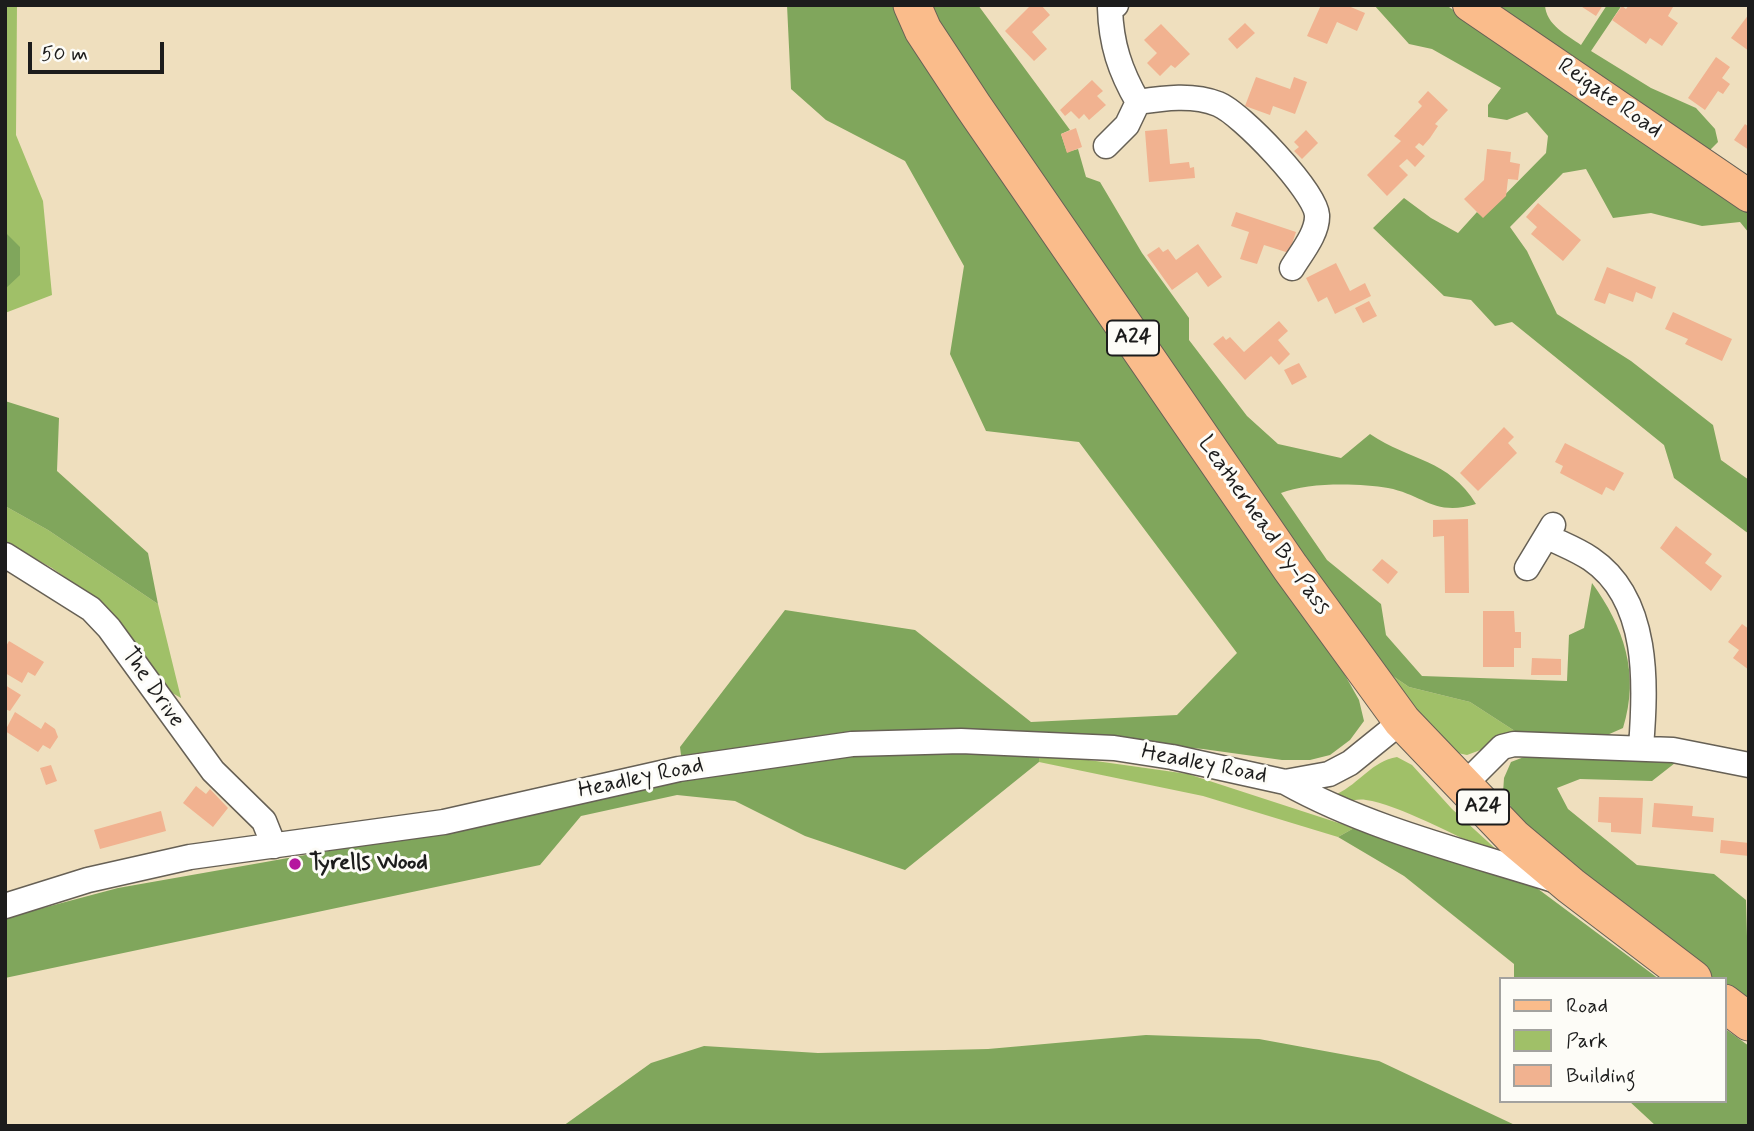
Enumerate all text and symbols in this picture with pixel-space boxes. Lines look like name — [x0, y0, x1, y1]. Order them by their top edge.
scale bar — [32, 28, 168, 72]
text: 50 m — [41, 40, 88, 68]
street label: Reigate Road — [1551, 53, 1667, 145]
road number: A24 — [1107, 320, 1159, 356]
street label: Leatherhead By-Pass — [1191, 431, 1335, 621]
street label: The Drive — [114, 643, 190, 733]
street label: Headley Road — [1139, 739, 1269, 791]
street label: Headley Road — [576, 752, 706, 806]
road number: A24 — [1457, 790, 1509, 824]
place label: Tyrells Wood — [309, 850, 428, 878]
marker: Tyrells Wood — [287, 856, 303, 872]
legend — [1498, 977, 1726, 1103]
text: Road — [1566, 992, 1608, 1020]
text: Park — [1566, 1027, 1608, 1055]
text: Building — [1566, 1062, 1636, 1090]

